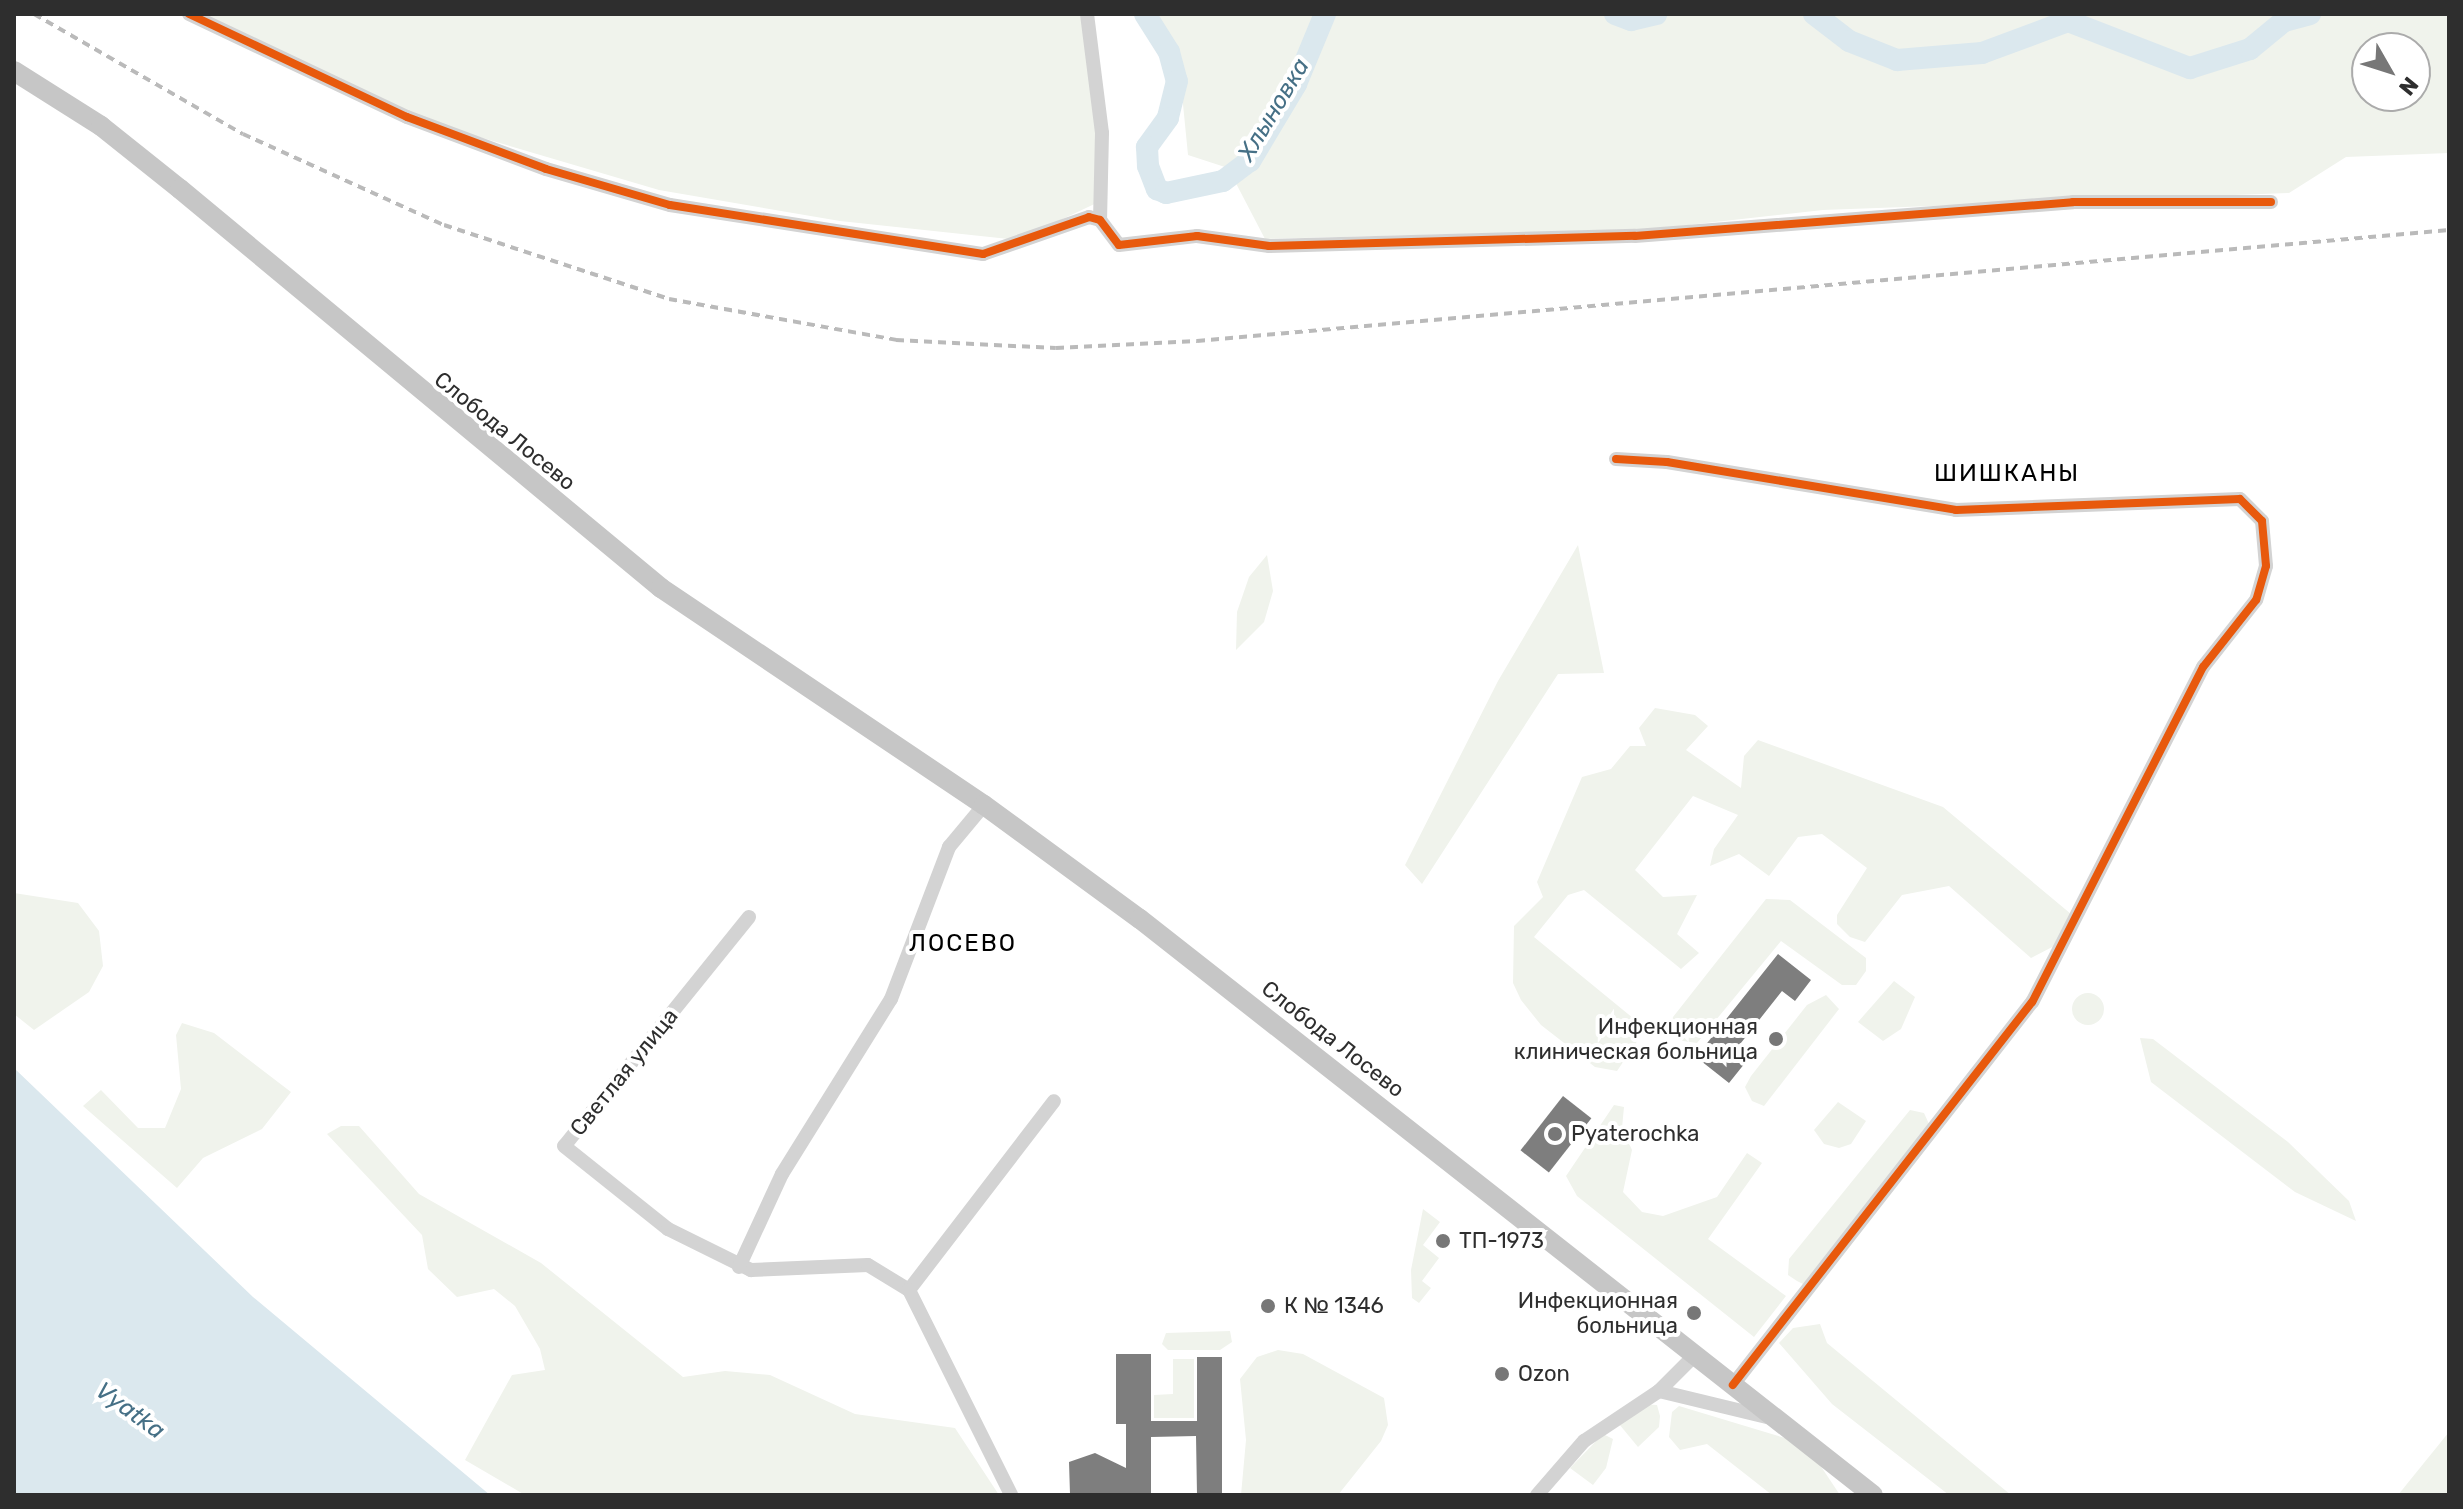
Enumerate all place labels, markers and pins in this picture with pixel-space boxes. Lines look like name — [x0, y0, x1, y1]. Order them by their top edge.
place label: Инфекционная клиническая больница — [1514, 1013, 1758, 1064]
marker: Инфекционная клиническая больница — [1765, 1028, 1787, 1050]
place label: Pyaterochka — [1571, 1121, 1699, 1147]
marker: Pyaterochka — [1546, 1125, 1564, 1143]
place label: ТП-1973 — [1459, 1228, 1544, 1254]
marker: ТП-1973 — [1434, 1232, 1452, 1250]
place label: Инфекционная больница — [1518, 1287, 1678, 1338]
place label: К № 1346 — [1284, 1293, 1384, 1319]
marker: К № 1346 — [1259, 1297, 1277, 1315]
marker: Инфекционная больница — [1685, 1304, 1703, 1322]
place label: Ozon — [1518, 1361, 1570, 1387]
marker: Ozon — [1493, 1365, 1511, 1383]

